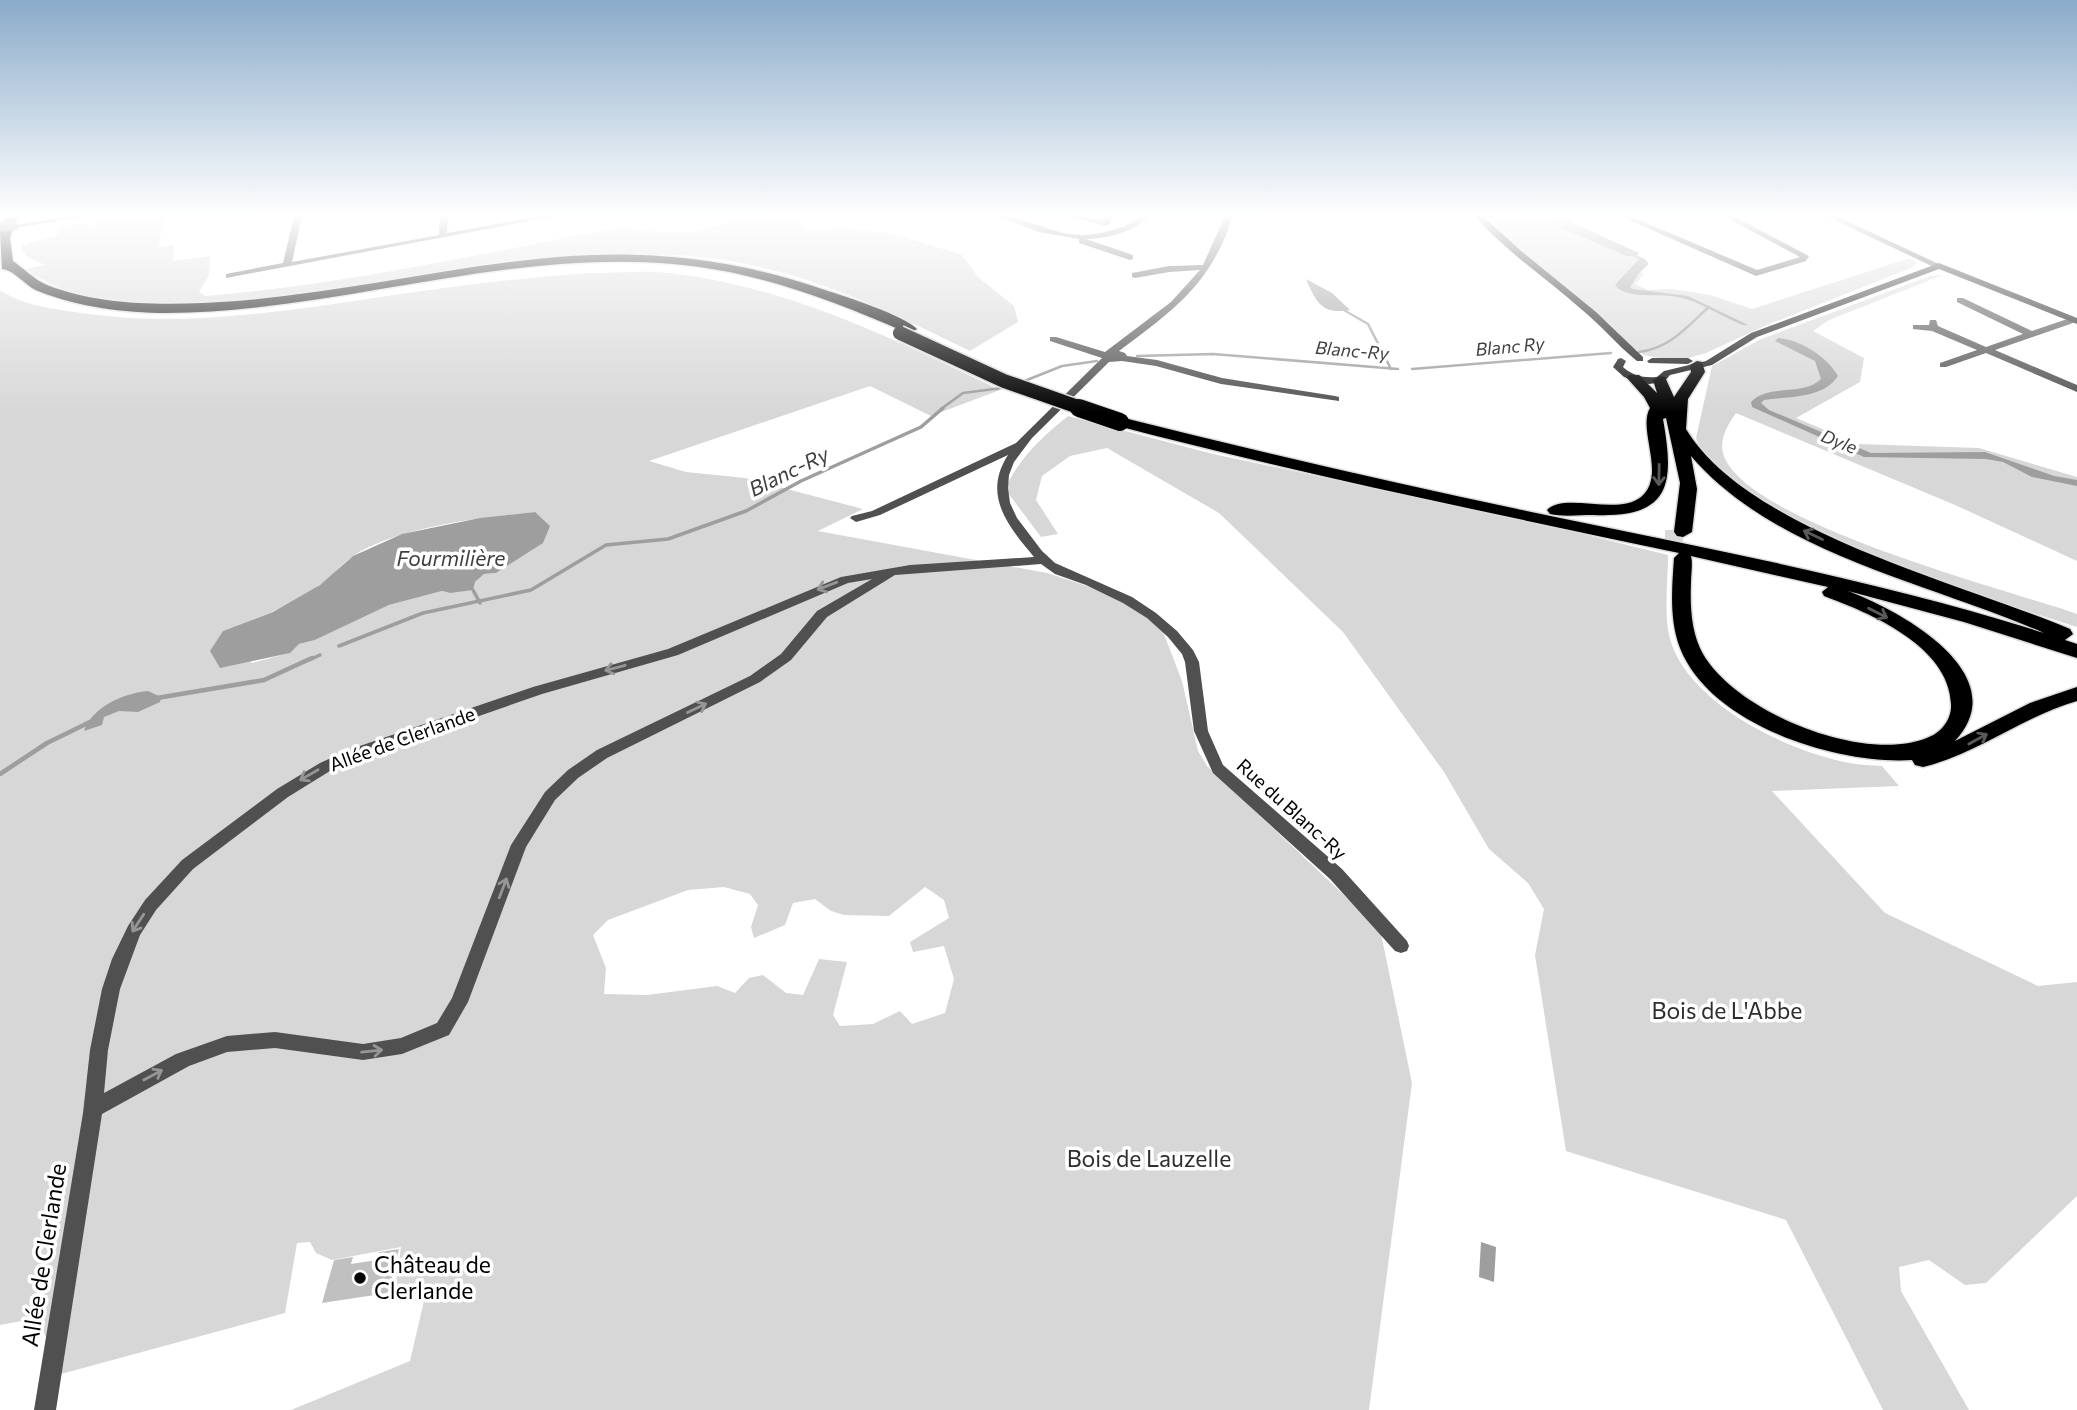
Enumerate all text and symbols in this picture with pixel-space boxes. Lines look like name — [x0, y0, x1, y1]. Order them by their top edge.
water label: Blanc Ry — [1474, 332, 1546, 360]
water label: Blanc-Ry — [1314, 336, 1390, 364]
water label: Dyle — [1818, 424, 1861, 458]
water label: Blanc-Ry — [744, 440, 833, 501]
one-way arrow — [1652, 463, 1666, 486]
one-way arrow — [1803, 528, 1824, 541]
water label: Fourmilière — [397, 545, 505, 570]
one-way arrow — [817, 581, 838, 594]
one-way arrow — [1867, 606, 1888, 620]
one-way arrow — [604, 662, 626, 675]
one-way arrow — [686, 701, 707, 714]
street label: Allée de Clerlande — [326, 702, 478, 776]
one-way arrow — [1968, 732, 1988, 746]
street label: Rue du Blanc-Ry — [1233, 753, 1352, 864]
one-way arrow — [299, 768, 319, 782]
one-way arrow — [497, 878, 510, 899]
one-way arrow — [131, 913, 145, 932]
park label: Bois de L'Abbe — [1652, 996, 1802, 1024]
one-way arrow — [361, 1044, 383, 1057]
one-way arrow — [142, 1068, 162, 1082]
park label: Bois de Lauzelle — [1067, 1144, 1231, 1172]
street label: Allée de Clerlande — [15, 1161, 71, 1349]
place label: Château de Clerlande — [374, 1250, 491, 1304]
marker: Château de Clerlande — [352, 1270, 368, 1286]

